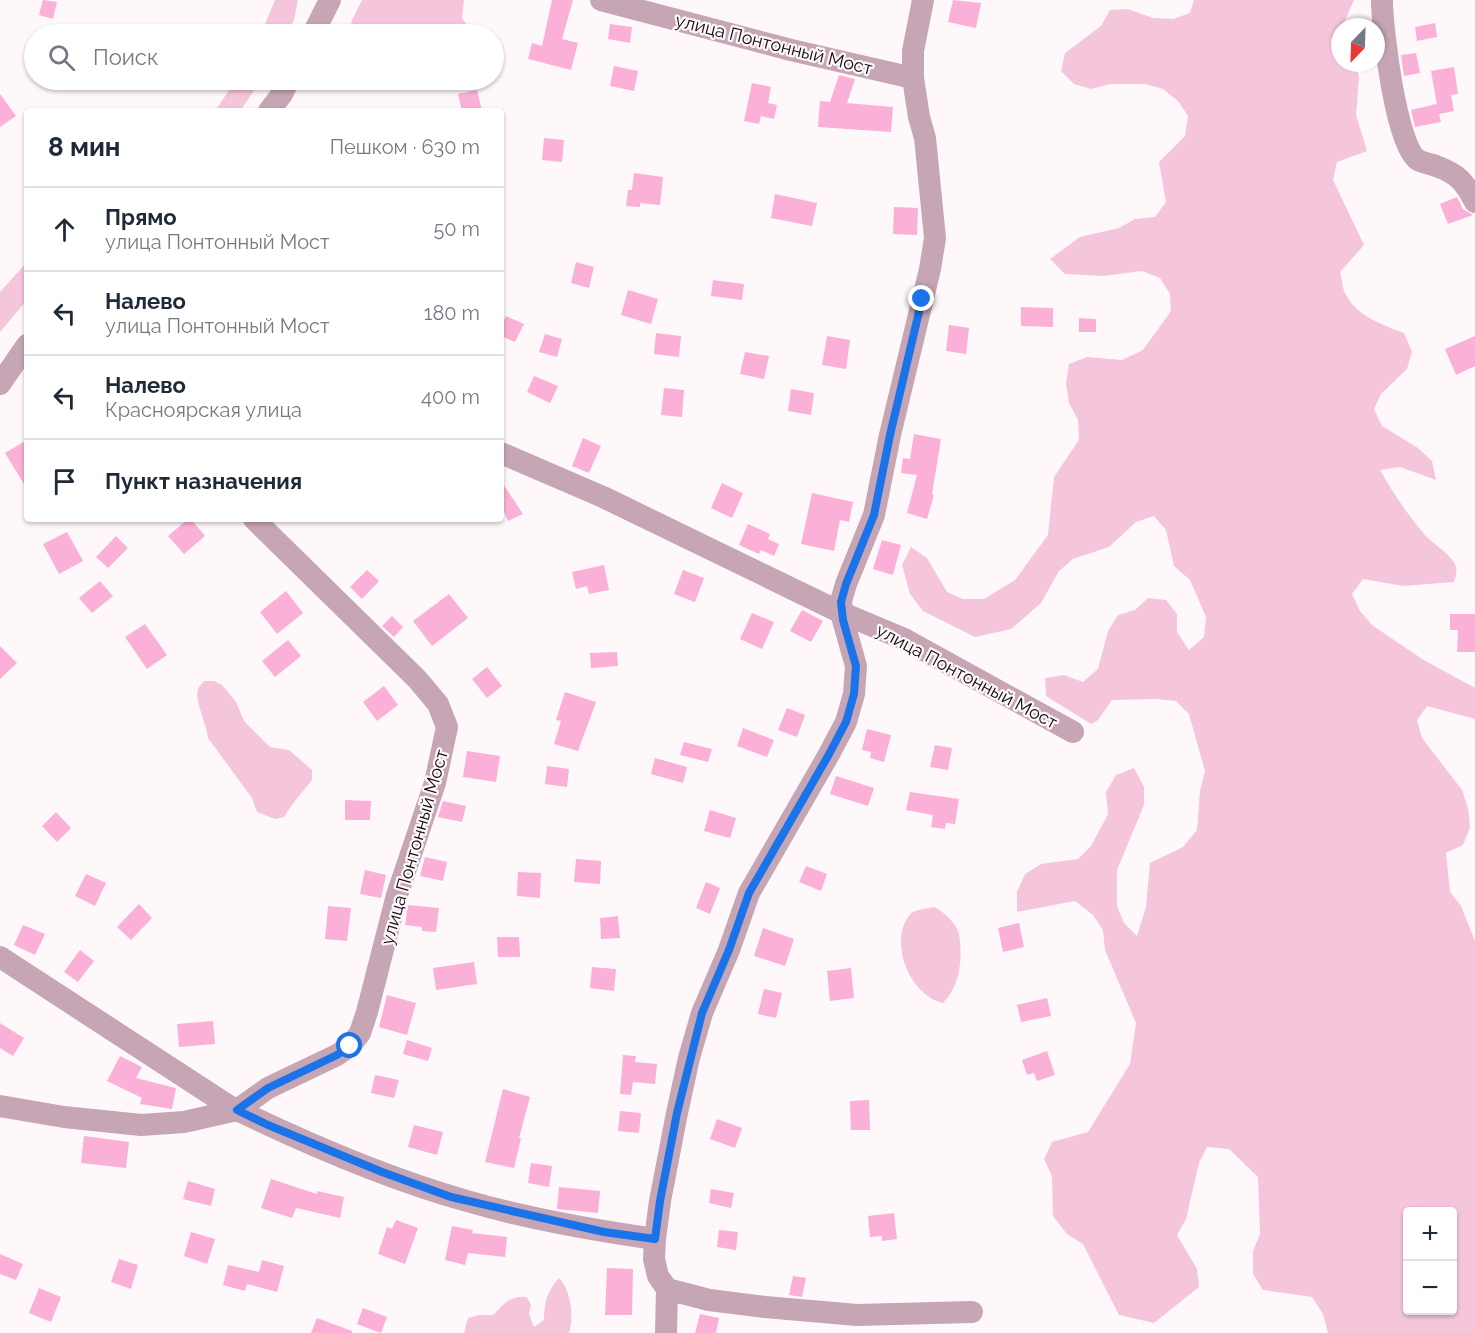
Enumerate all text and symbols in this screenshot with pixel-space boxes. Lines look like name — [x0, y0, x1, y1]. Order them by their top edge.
street label: улица Понтонный Мост — [673, 9, 875, 79]
north arrow — [1331, 18, 1385, 72]
search box — [24, 24, 504, 90]
icon: search — [45, 41, 78, 74]
text: Поиск — [93, 44, 158, 70]
text: 8 мин — [48, 132, 121, 162]
text: Пешком · 630 m — [330, 135, 480, 159]
text: Прямо — [105, 204, 177, 230]
icon: ahead — [48, 213, 81, 246]
text: 50 m — [433, 217, 480, 241]
text: улица Понтонный Мост — [105, 230, 330, 254]
route end — [908, 285, 934, 311]
text: Налево — [105, 288, 186, 314]
icon: left — [48, 297, 81, 330]
text: 180 m — [424, 301, 480, 325]
text: улица Понтонный Мост — [105, 314, 330, 338]
text: Налево — [105, 372, 186, 398]
icon: left — [48, 381, 81, 414]
text: 400 m — [421, 385, 480, 409]
text: Красноярская улица — [105, 398, 302, 422]
icon: arrive — [48, 465, 81, 498]
text: Пункт назначения — [105, 468, 302, 494]
street label: улица Понтонный Мост — [873, 619, 1062, 733]
street label: улица Понтонный Мост — [376, 747, 452, 947]
route start — [336, 1032, 362, 1058]
map controls — [1403, 1207, 1457, 1315]
button: + — [1403, 1207, 1457, 1261]
button: − — [1403, 1261, 1457, 1315]

